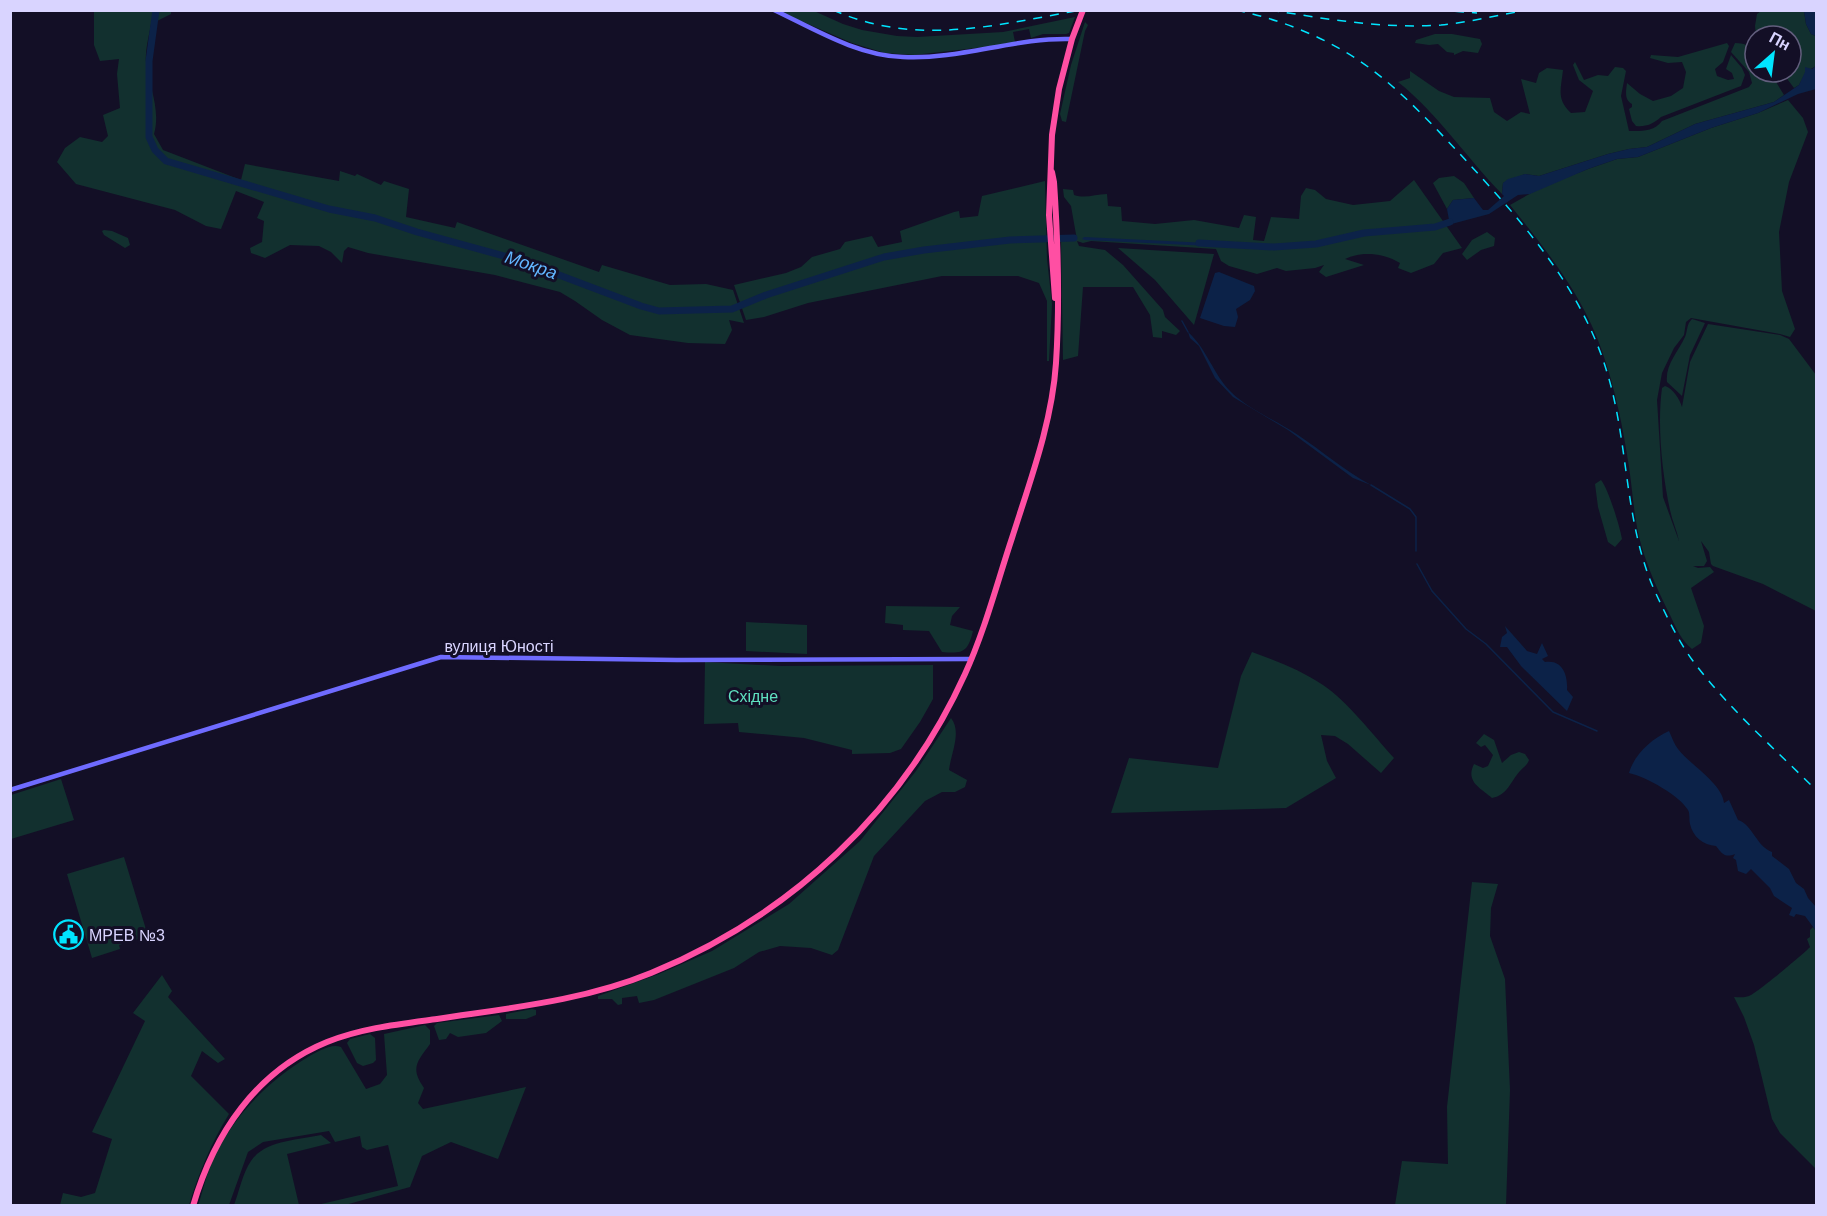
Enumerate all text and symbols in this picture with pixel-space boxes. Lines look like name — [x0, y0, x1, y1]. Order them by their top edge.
north arrow — [1743, 24, 1803, 84]
text: Пн — [1766, 29, 1793, 54]
water label: Мокра — [502, 247, 560, 283]
street label: вулиця Юності — [444, 638, 554, 655]
park label: Східне — [728, 688, 778, 705]
public building icon: МРЕВ №3 — [52, 919, 84, 951]
place label: МРЕВ №3 — [89, 927, 165, 944]

